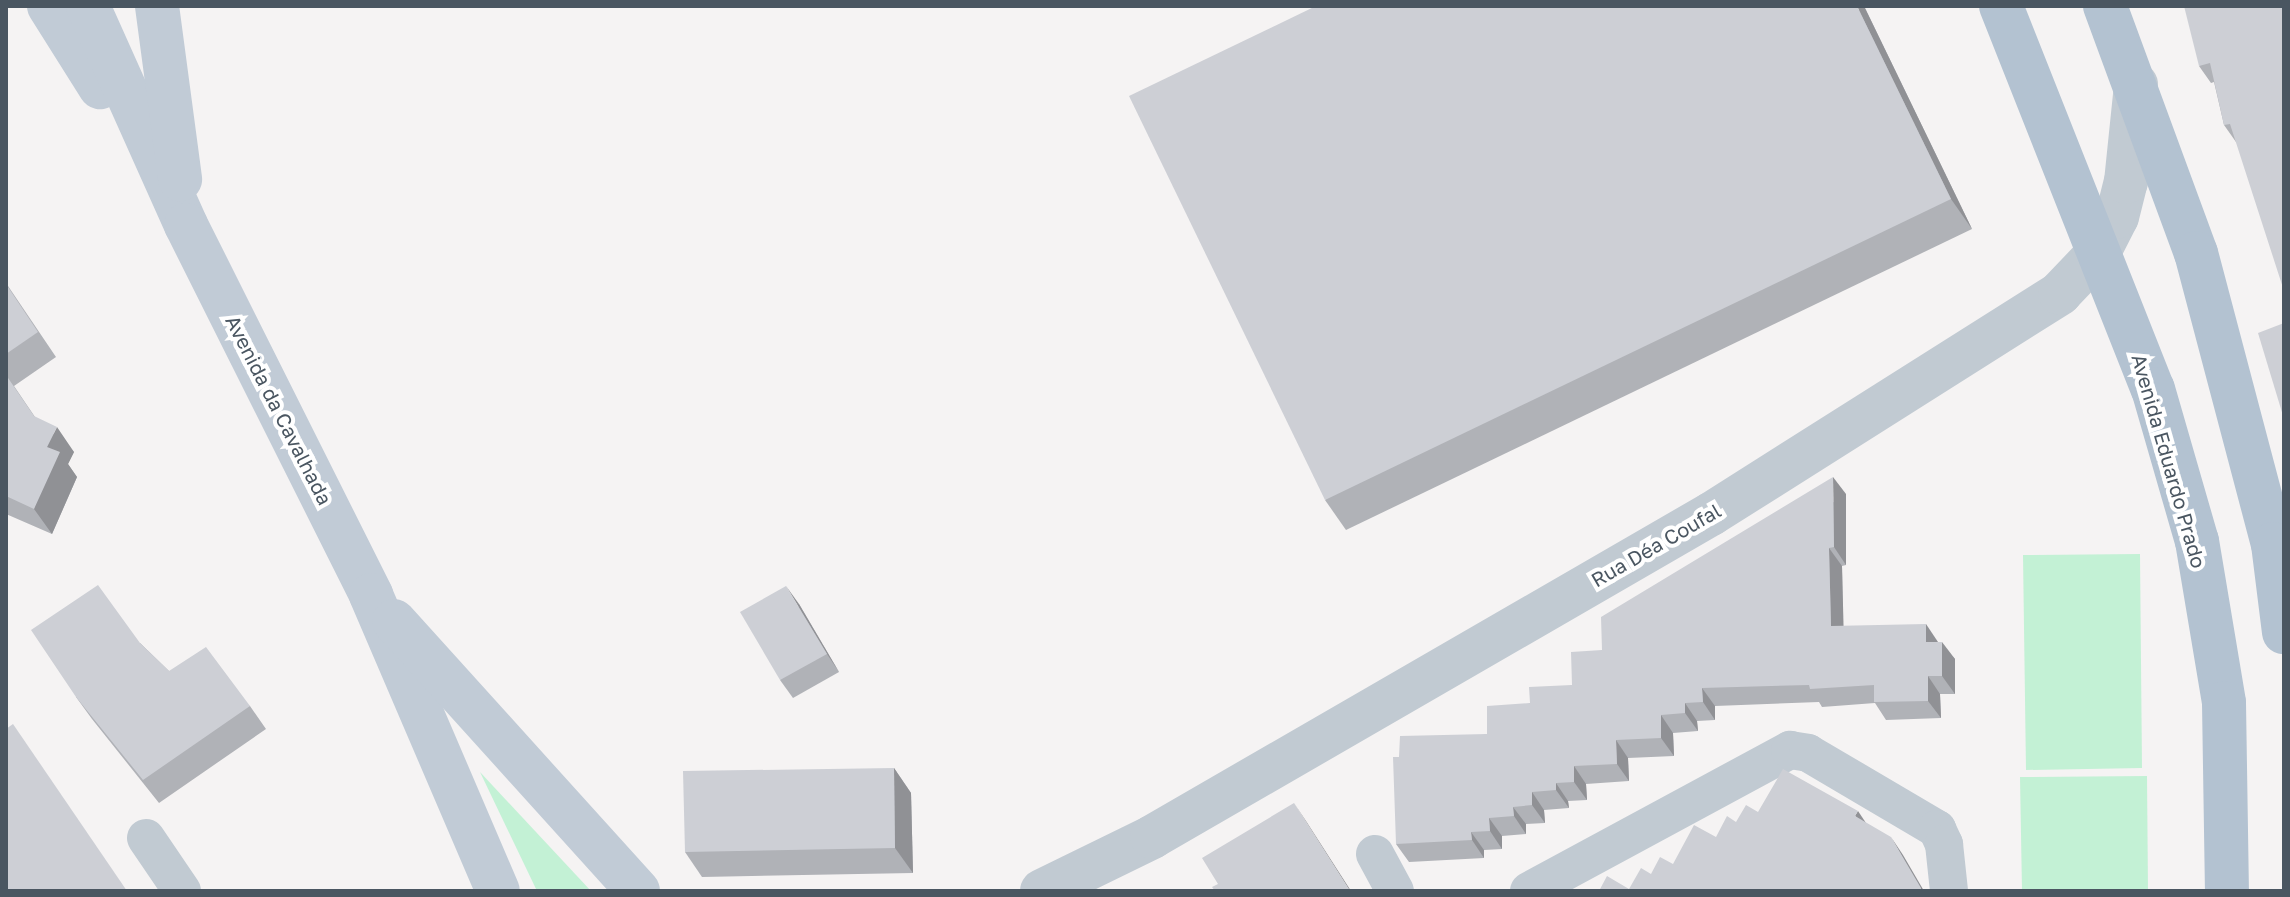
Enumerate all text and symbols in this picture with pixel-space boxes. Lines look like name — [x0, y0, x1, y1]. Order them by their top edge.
street label: Avenida da Cavalhada — [221, 311, 337, 509]
street label: Avenida Eduardo Prado — [2127, 351, 2211, 571]
street label: Rua Déa Coufal — [1587, 498, 1725, 592]

